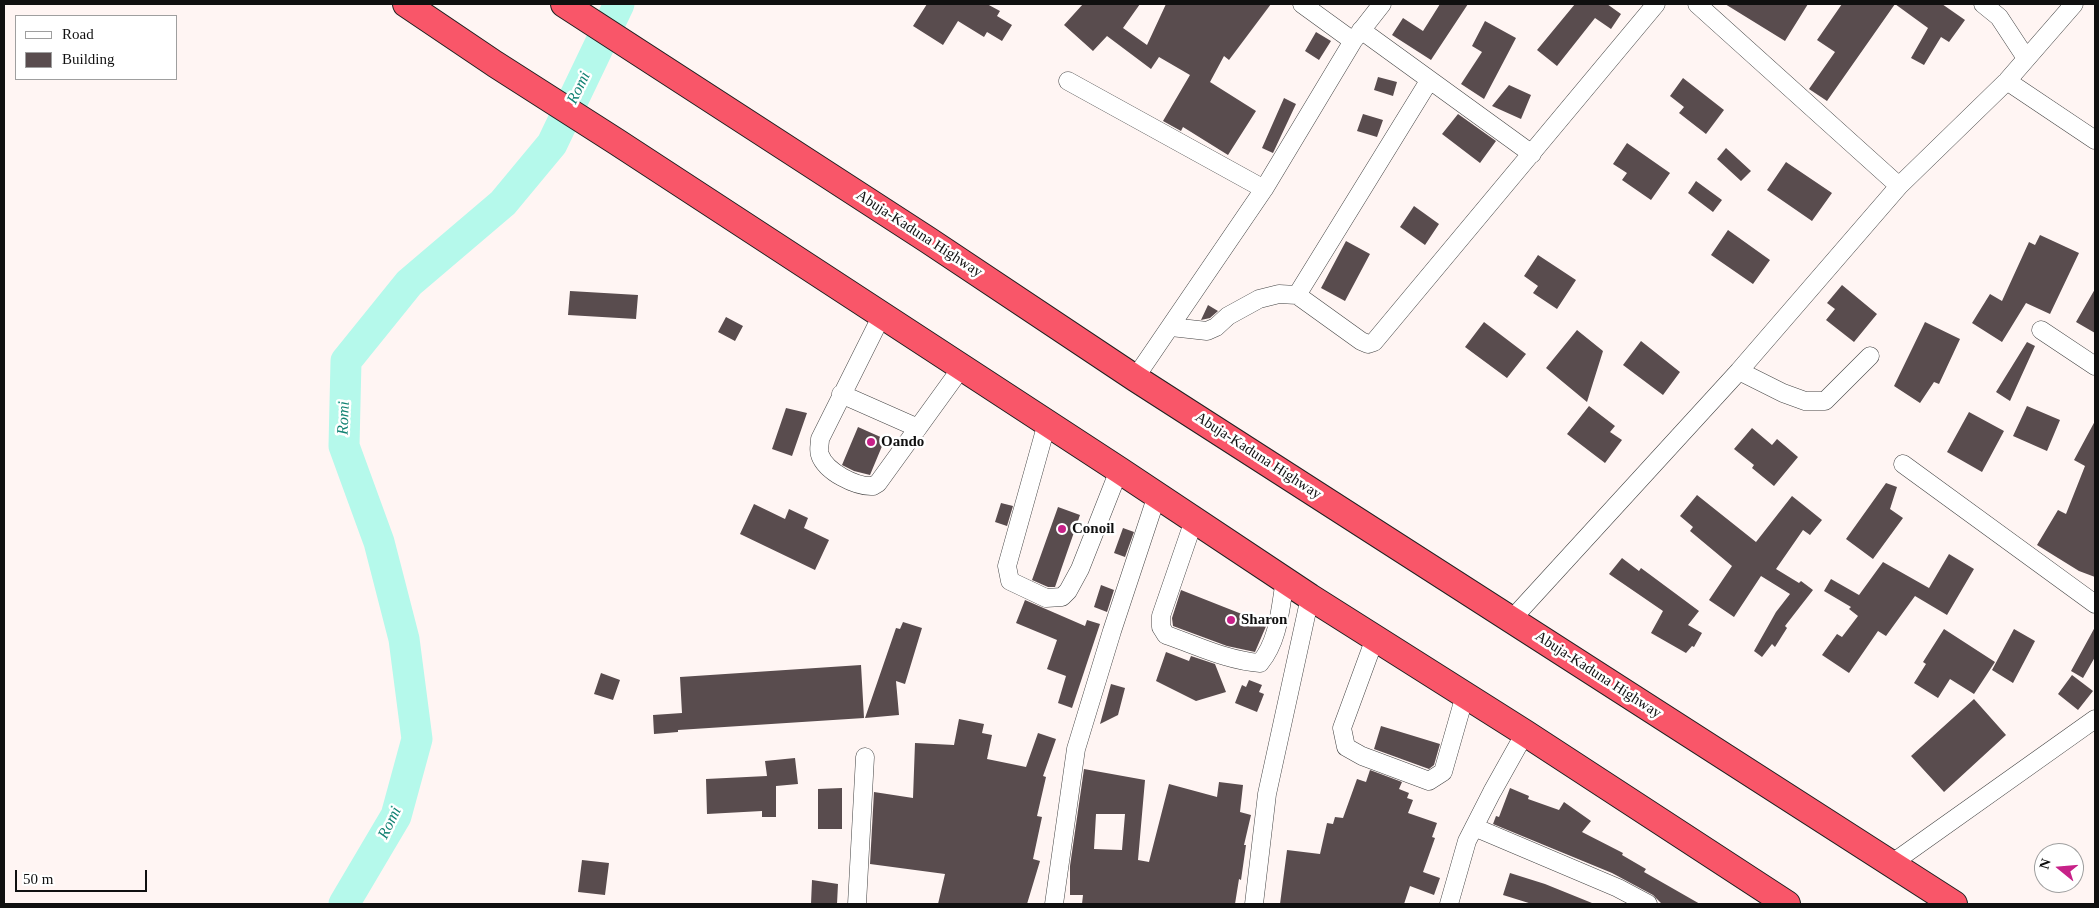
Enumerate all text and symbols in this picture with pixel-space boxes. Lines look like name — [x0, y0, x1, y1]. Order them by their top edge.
legend — [15, 15, 178, 80]
text: Road — [62, 26, 94, 42]
text: Building — [62, 51, 115, 67]
water label: Romi — [563, 69, 595, 107]
street label: Abuja-Kaduna Highway — [852, 186, 986, 282]
water label: Romi — [334, 401, 354, 435]
street label: Abuja-Kaduna Highway — [1191, 408, 1325, 504]
place label: Oando — [881, 433, 924, 451]
marker: Oando — [865, 436, 877, 448]
place label: Conoil — [1072, 520, 1115, 538]
marker: Conoil — [1056, 523, 1068, 535]
place label: Sharon — [1241, 611, 1287, 629]
marker: Sharon — [1225, 614, 1237, 626]
street label: Abuja-Kaduna Highway — [1531, 627, 1665, 723]
water label: Romi — [374, 804, 406, 842]
north arrow — [2034, 843, 2084, 893]
text: N — [2036, 857, 2054, 871]
scale bar — [18, 860, 150, 892]
text: 50 m — [23, 871, 53, 887]

